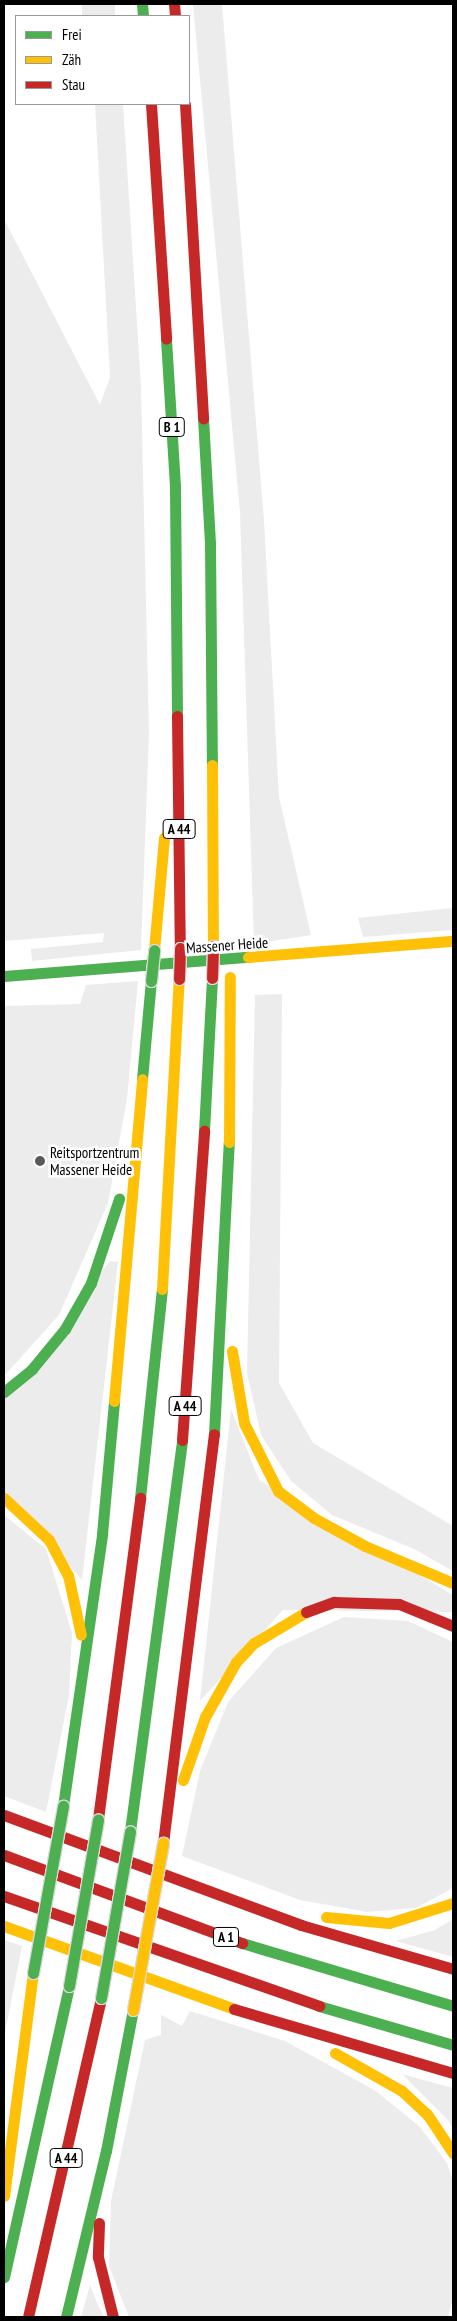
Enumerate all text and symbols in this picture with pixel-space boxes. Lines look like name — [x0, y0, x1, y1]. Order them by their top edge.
legend — [15, 15, 190, 105]
text: Frei — [62, 25, 82, 44]
text: Zäh — [62, 50, 81, 69]
text: Stau — [62, 75, 85, 94]
road number: B 1 — [158, 416, 186, 438]
road number: A 44 — [162, 818, 196, 841]
street label: Massener Heide — [185, 933, 269, 957]
place label: Reitsportzentrum Massener Heide — [50, 1143, 139, 1178]
marker: Reitsportzentrum Massener Heide — [34, 1155, 46, 1167]
road number: A 44 — [168, 1394, 202, 1418]
road number: A 1 — [212, 1925, 240, 1948]
road number: A 44 — [48, 2146, 84, 2170]

